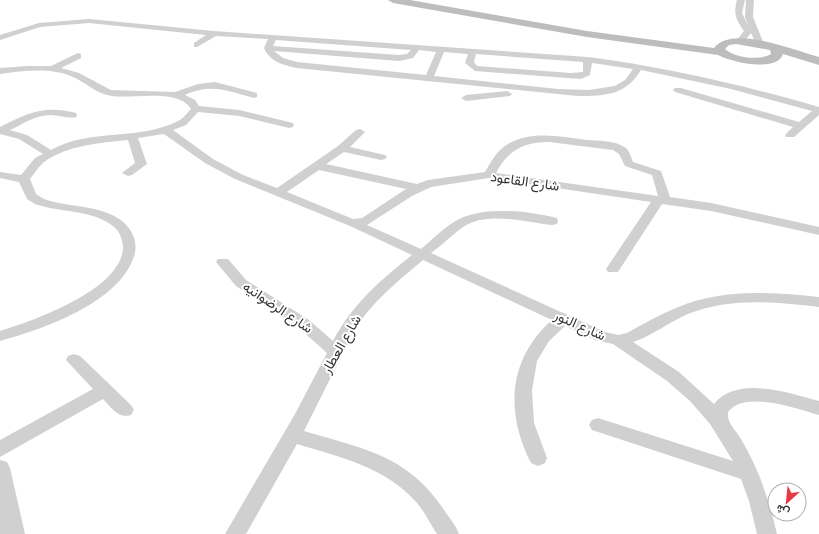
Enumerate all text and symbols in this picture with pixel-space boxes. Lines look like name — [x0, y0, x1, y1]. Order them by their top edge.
street label: شارع القاعود — [489, 168, 561, 197]
street label: شارع الرضوانيه — [238, 278, 316, 339]
street label: شارع النور — [550, 306, 608, 346]
street label: شارع العطار — [317, 312, 367, 378]
north arrow — [767, 482, 807, 522]
text: ش — [774, 502, 792, 519]

